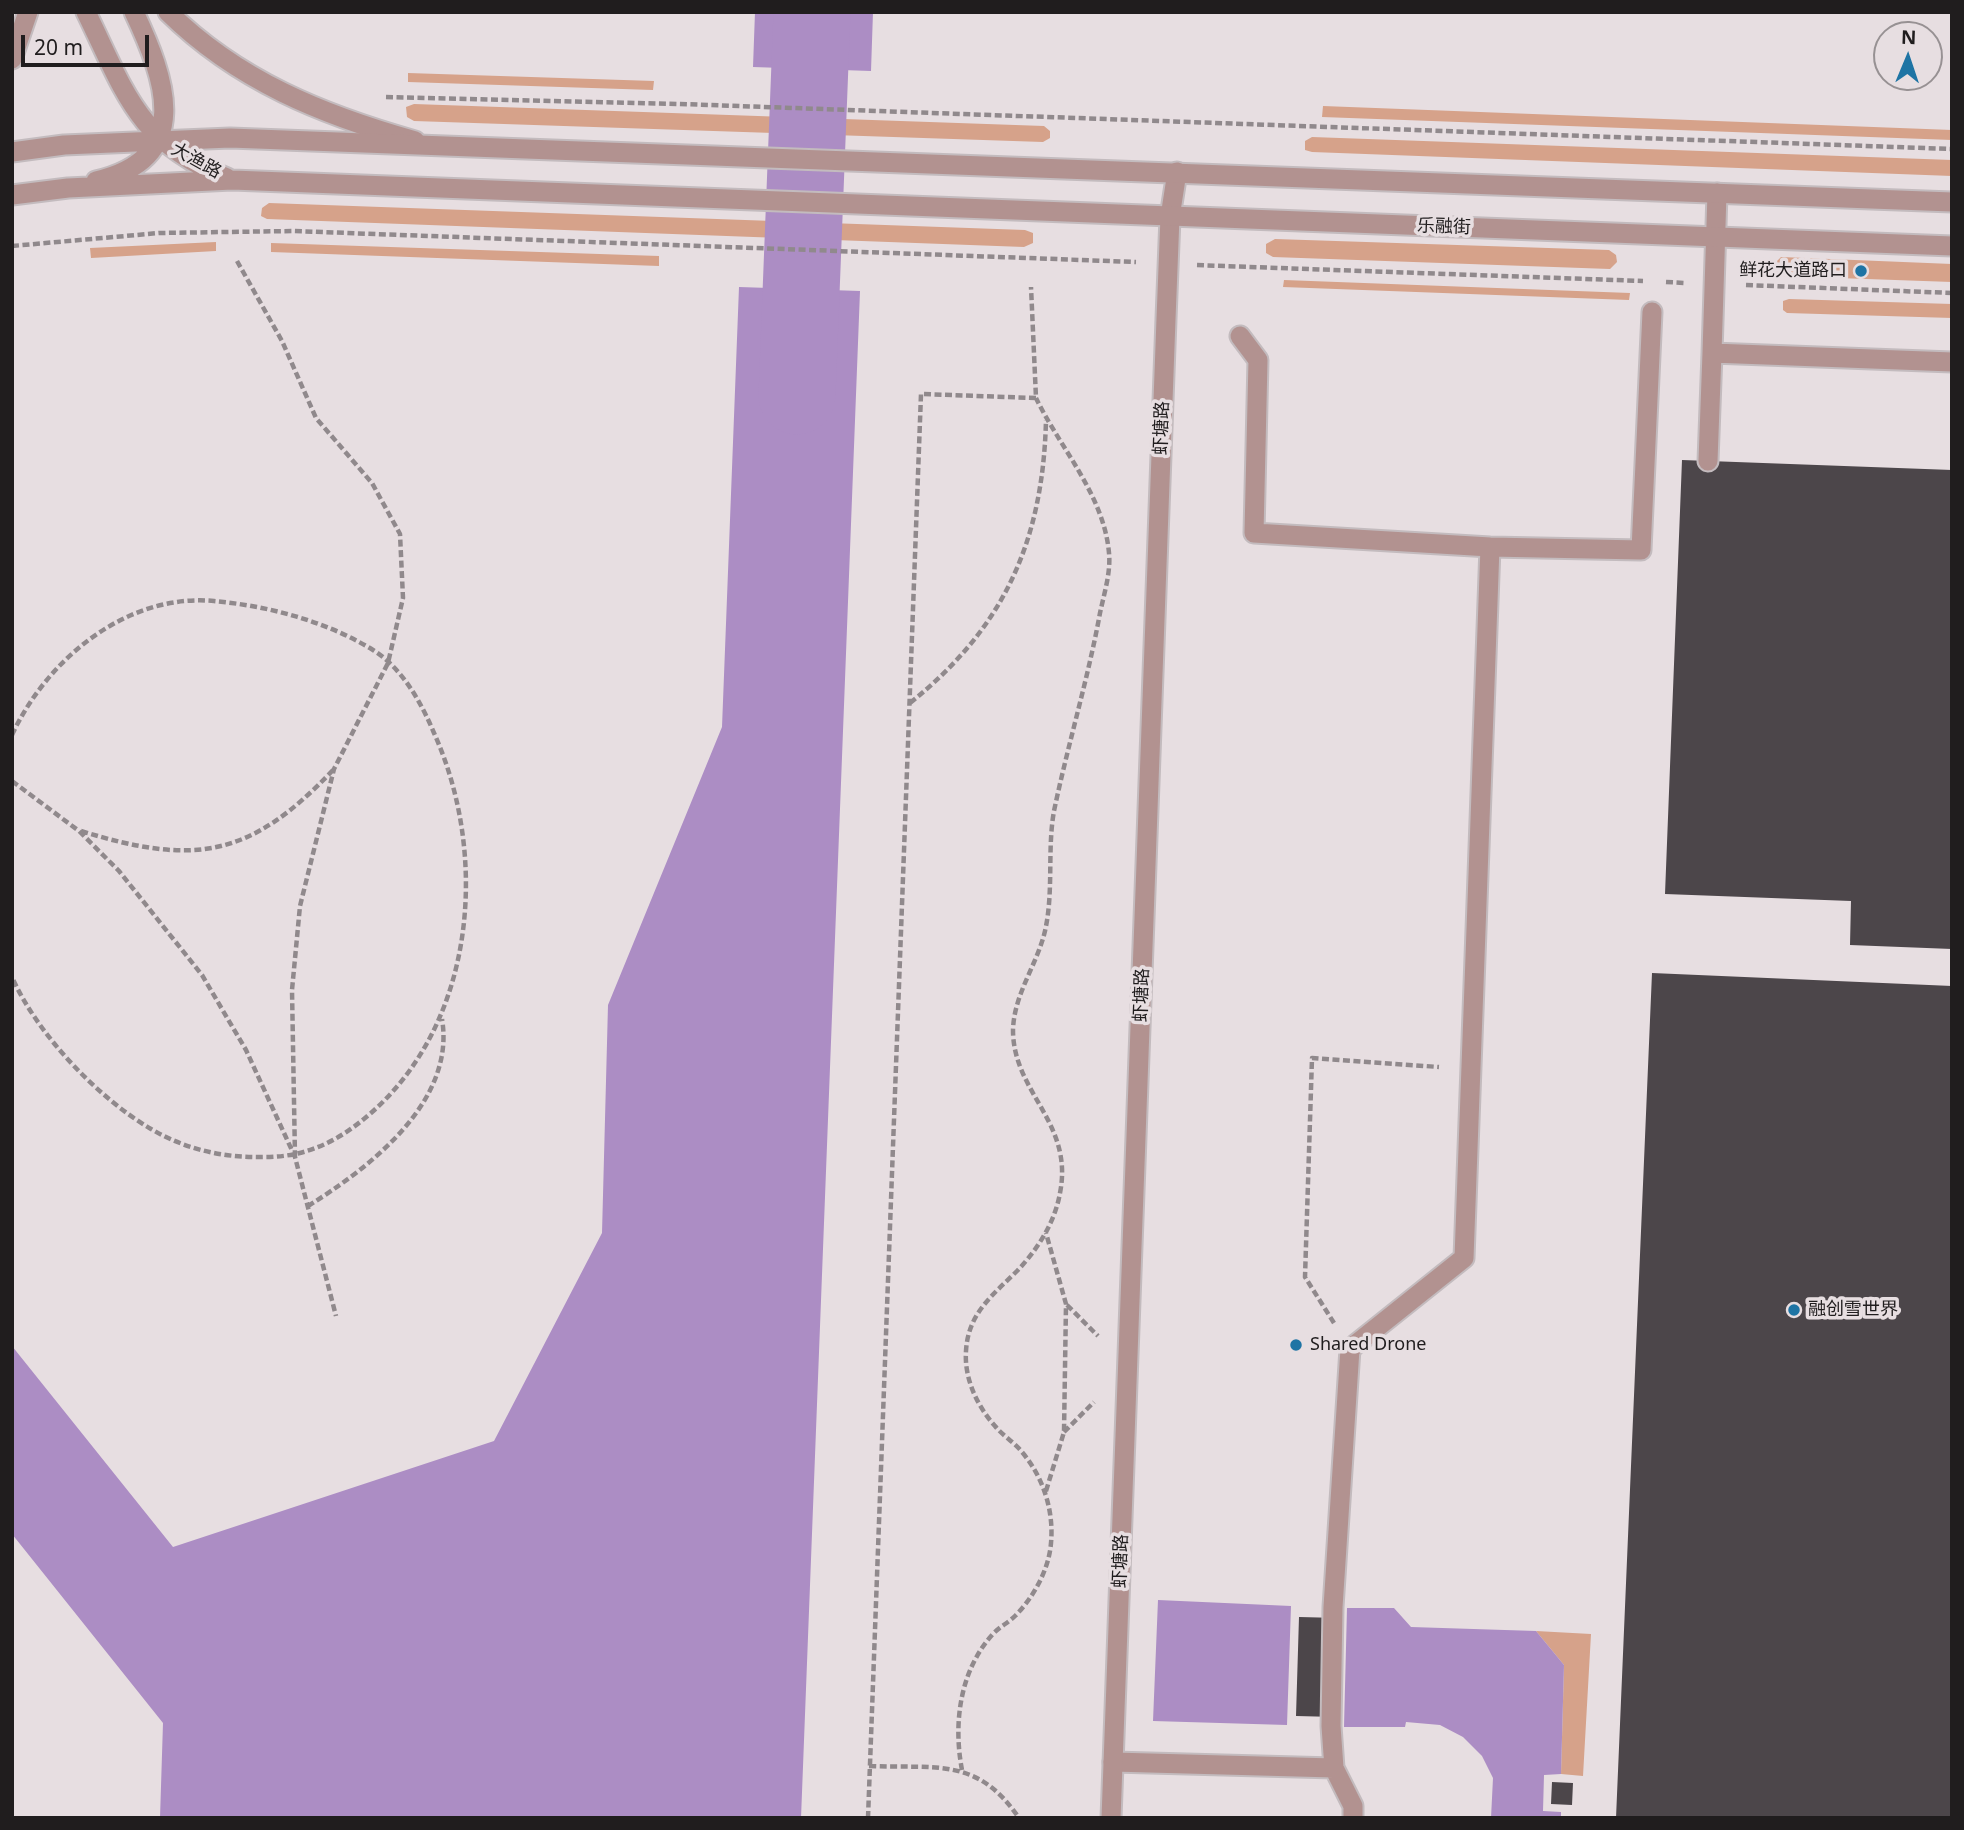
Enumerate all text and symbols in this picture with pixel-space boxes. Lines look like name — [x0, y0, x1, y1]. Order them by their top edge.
scale bar — [24, 21, 152, 65]
north arrow — [1873, 21, 1943, 91]
text: N — [1900, 24, 1917, 50]
text: 20 m — [34, 33, 83, 61]
street label: 大渔路 — [167, 138, 225, 184]
street label: 乐融街 — [1417, 215, 1471, 239]
place label: 鲜花大道路口 — [1739, 260, 1847, 282]
marker: 鲜花大道路口 — [1853, 263, 1869, 279]
street label: 虾塘路 — [1150, 401, 1174, 455]
street label: 虾塘路 — [1130, 968, 1154, 1022]
place label: 融创雪世界 — [1808, 1299, 1898, 1321]
marker: 融创雪世界 — [1786, 1302, 1802, 1318]
place label: Shared Drone — [1310, 1334, 1426, 1356]
marker: Shared Drone — [1288, 1337, 1304, 1353]
street label: 虾塘路 — [1109, 1534, 1133, 1588]

